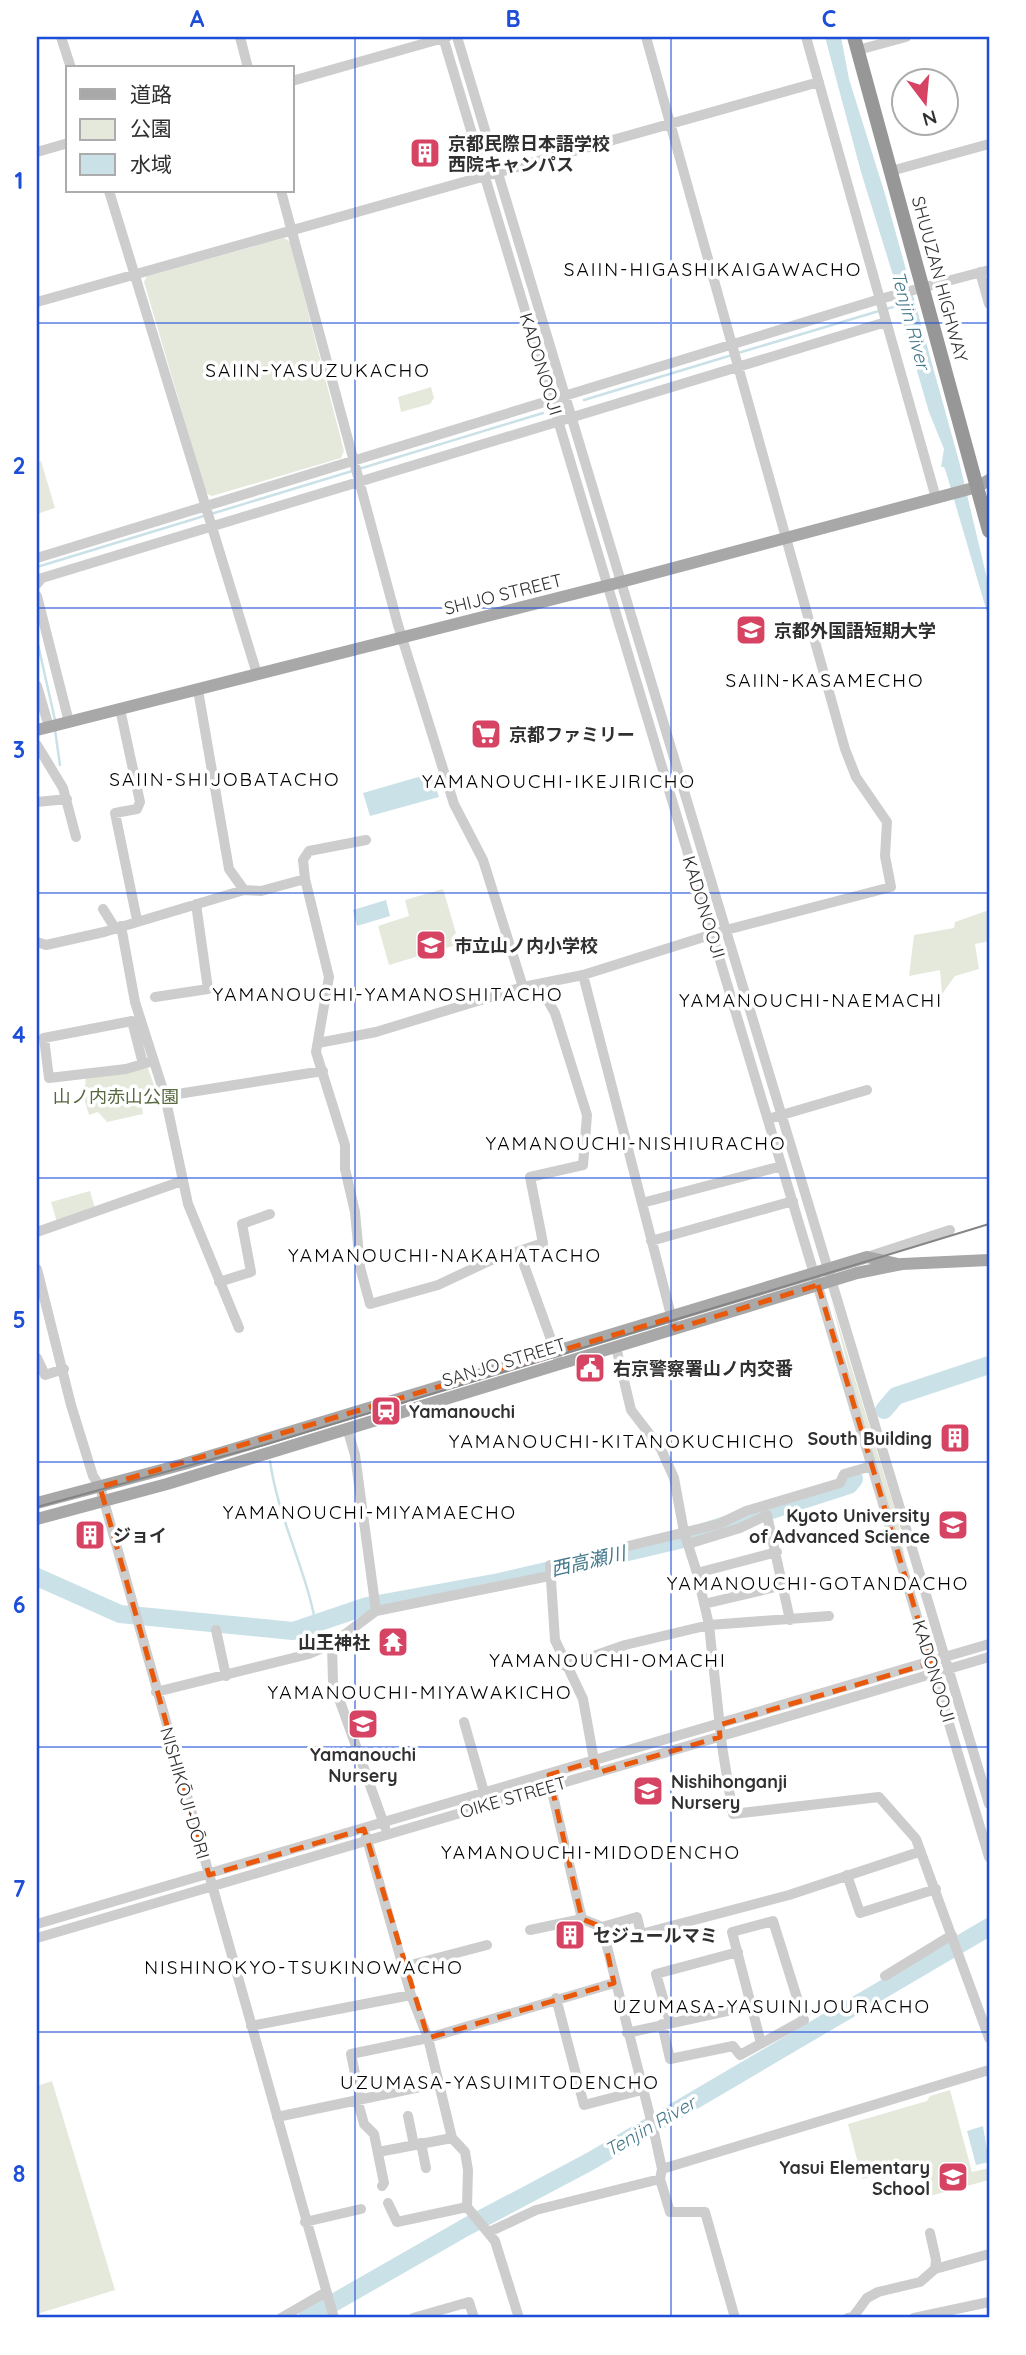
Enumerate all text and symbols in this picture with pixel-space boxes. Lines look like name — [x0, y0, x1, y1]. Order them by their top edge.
text: A — [190, 4, 205, 33]
text: B — [505, 4, 521, 33]
text: C — [822, 4, 836, 33]
legend — [66, 66, 294, 192]
north arrow — [890, 66, 960, 136]
text: 道路 — [130, 81, 172, 107]
text: N — [920, 105, 940, 132]
text: 公園 — [130, 115, 172, 141]
place label: 京都民際日本語学校 西院キャンパス — [448, 132, 610, 176]
building icon: 京都民際日本語学校 西院キャンパス — [408, 136, 442, 170]
text: 水域 — [130, 151, 172, 177]
text: 1 — [15, 166, 23, 195]
street label: SHUUZAN HIGHWAY — [907, 194, 973, 364]
district label: SAIIN-HIGASHIKAIGAWACHO — [564, 257, 862, 281]
water label: Tenjin River — [886, 268, 936, 375]
street label: KADONOOJI — [515, 310, 567, 418]
district label: SAIIN-YASUZUKACHO — [205, 358, 431, 382]
text: 2 — [12, 451, 26, 480]
street label: SHIJO STREET — [442, 568, 565, 620]
school or university icon: 京都外国語短期大学 — [734, 613, 768, 647]
place label: 京都外国語短期大学 — [774, 619, 936, 642]
district label: SAIIN-KASAMECHO — [726, 668, 924, 692]
supermarket icon: 京都ファミリー — [469, 717, 503, 751]
place label: 京都ファミリー — [509, 723, 635, 746]
text: 3 — [13, 735, 25, 764]
district label: SAIIN-SHIJOBATACHO — [109, 767, 341, 791]
district label: YAMANOUCHI-IKEJIRICHO — [422, 769, 696, 793]
street label: KADONOOJI — [678, 853, 730, 961]
school or university icon: 市立山ノ内小学校 — [414, 928, 448, 962]
place label: 市立山ノ内小学校 — [454, 934, 598, 957]
district label: YAMANOUCHI-YAMANOSHITACHO — [212, 982, 564, 1006]
district label: YAMANOUCHI-NAEMACHI — [679, 988, 943, 1012]
text: 4 — [12, 1020, 26, 1049]
park label: 山ノ内赤山公園 — [53, 1085, 179, 1108]
district label: YAMANOUCHI-NISHIURACHO — [485, 1131, 787, 1155]
district label: YAMANOUCHI-NAKAHATACHO — [288, 1243, 602, 1267]
text: 5 — [12, 1305, 26, 1334]
street label: SANJO STREET — [439, 1332, 569, 1392]
public building icon: 右京警察署山ノ内交番 — [573, 1351, 607, 1385]
place label: 右京警察署山ノ内交番 — [613, 1357, 793, 1380]
station icon: Yamanouchi — [369, 1394, 403, 1428]
place label: Yamanouchi — [409, 1400, 515, 1423]
building icon: South Building — [938, 1421, 972, 1455]
place label: South Building — [807, 1427, 932, 1450]
district label: YAMANOUCHI-KITANOKUCHICHO — [449, 1429, 795, 1453]
district label: YAMANOUCHI-MIYAMAECHO — [223, 1500, 517, 1524]
place label: Kyoto University of Advanced Science — [749, 1504, 930, 1548]
school or university icon: Kyoto University of Advanced Science — [936, 1508, 970, 1542]
building icon: ジョイ — [73, 1518, 107, 1552]
place label: ジョイ — [113, 1524, 167, 1547]
water label: 西高瀬川 — [548, 1540, 630, 1581]
district label: YAMANOUCHI-GOTANDACHO — [667, 1571, 969, 1595]
text: 6 — [13, 1590, 25, 1619]
street label: KADONOOJI — [908, 1617, 960, 1725]
temple icon: 山王神社 — [376, 1625, 410, 1659]
place label: 山王神社 — [298, 1631, 370, 1654]
district label: YAMANOUCHI-OMACHI — [489, 1648, 727, 1672]
district label: YAMANOUCHI-MIYAWAKICHO — [268, 1680, 572, 1704]
school or university icon: Yamanouchi Nursery — [346, 1707, 380, 1741]
street label: NISHIKŌJI-DŌRI — [155, 1724, 215, 1862]
place label: Yamanouchi Nursery — [310, 1743, 416, 1787]
place label: Nishihonganji Nursery — [671, 1770, 787, 1814]
street label: OIKE STREET — [457, 1771, 569, 1823]
school or university icon: Nishihonganji Nursery — [631, 1774, 665, 1808]
district label: YAMANOUCHI-MIDODENCHO — [441, 1840, 741, 1864]
text: 7 — [13, 1874, 26, 1903]
building icon: セジュールマミ — [553, 1918, 587, 1952]
place label: セジュールマミ — [593, 1924, 718, 1947]
district label: NISHINOKYO-TSUKINOWACHO — [144, 1955, 464, 1979]
district label: UZUMASA-YASUINIJOURACHO — [613, 1994, 931, 2018]
district label: UZUMASA-YASUIMITODENCHO — [340, 2070, 660, 2094]
water label: Tenjin River — [600, 2089, 702, 2162]
place label: Yasui Elementary School — [779, 2156, 930, 2200]
text: 8 — [13, 2159, 25, 2188]
school or university icon: Yasui Elementary School — [936, 2160, 970, 2194]

